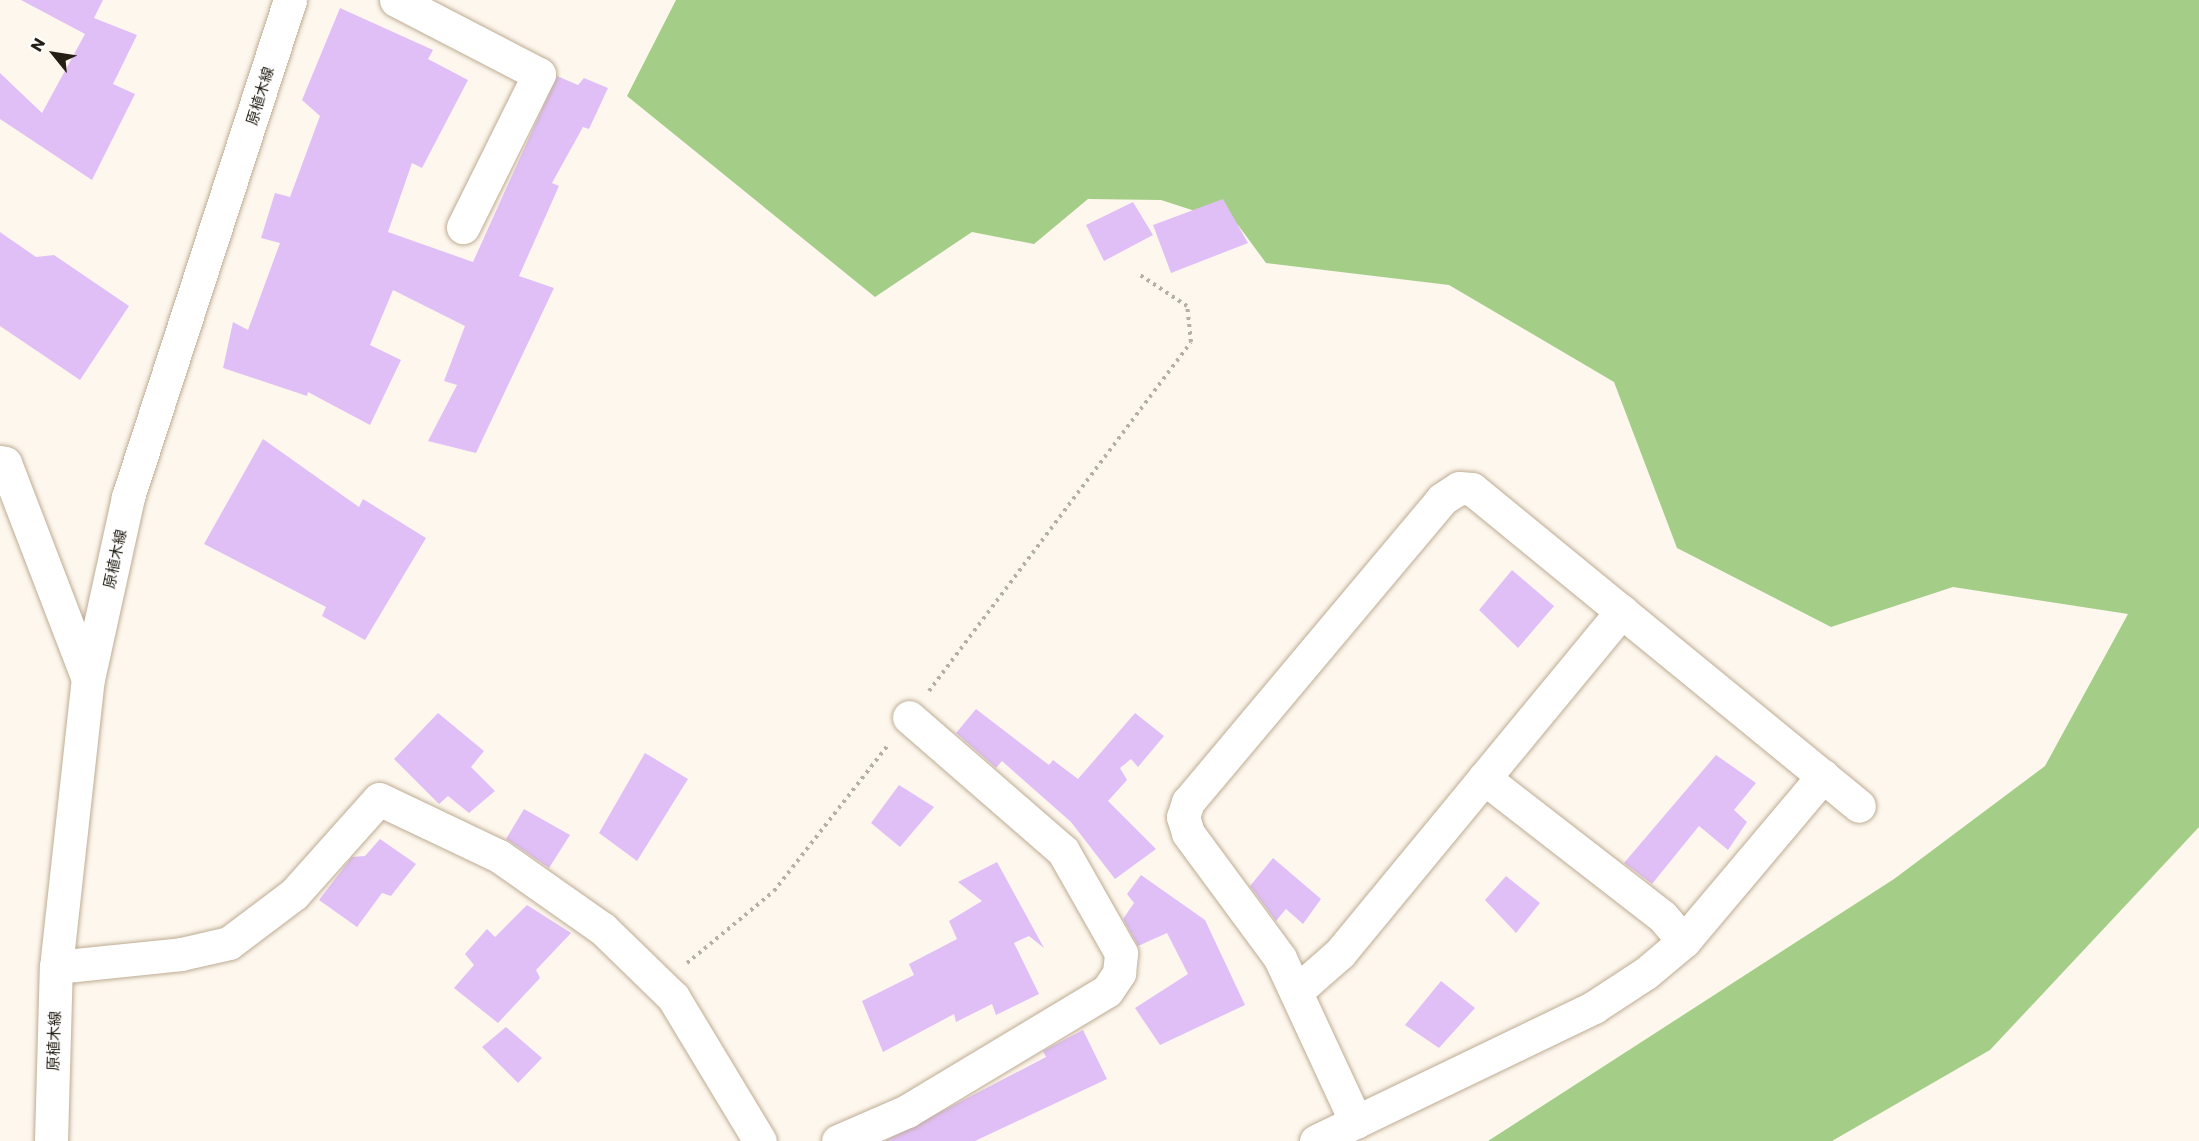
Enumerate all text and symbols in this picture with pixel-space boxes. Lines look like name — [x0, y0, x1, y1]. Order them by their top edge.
north arrow — [24, 24, 84, 84]
text: N — [25, 34, 51, 56]
street label: 原植木線 — [243, 65, 277, 127]
street label: 原植木線 — [100, 528, 130, 590]
street label: 原植木線 — [44, 1011, 64, 1071]

